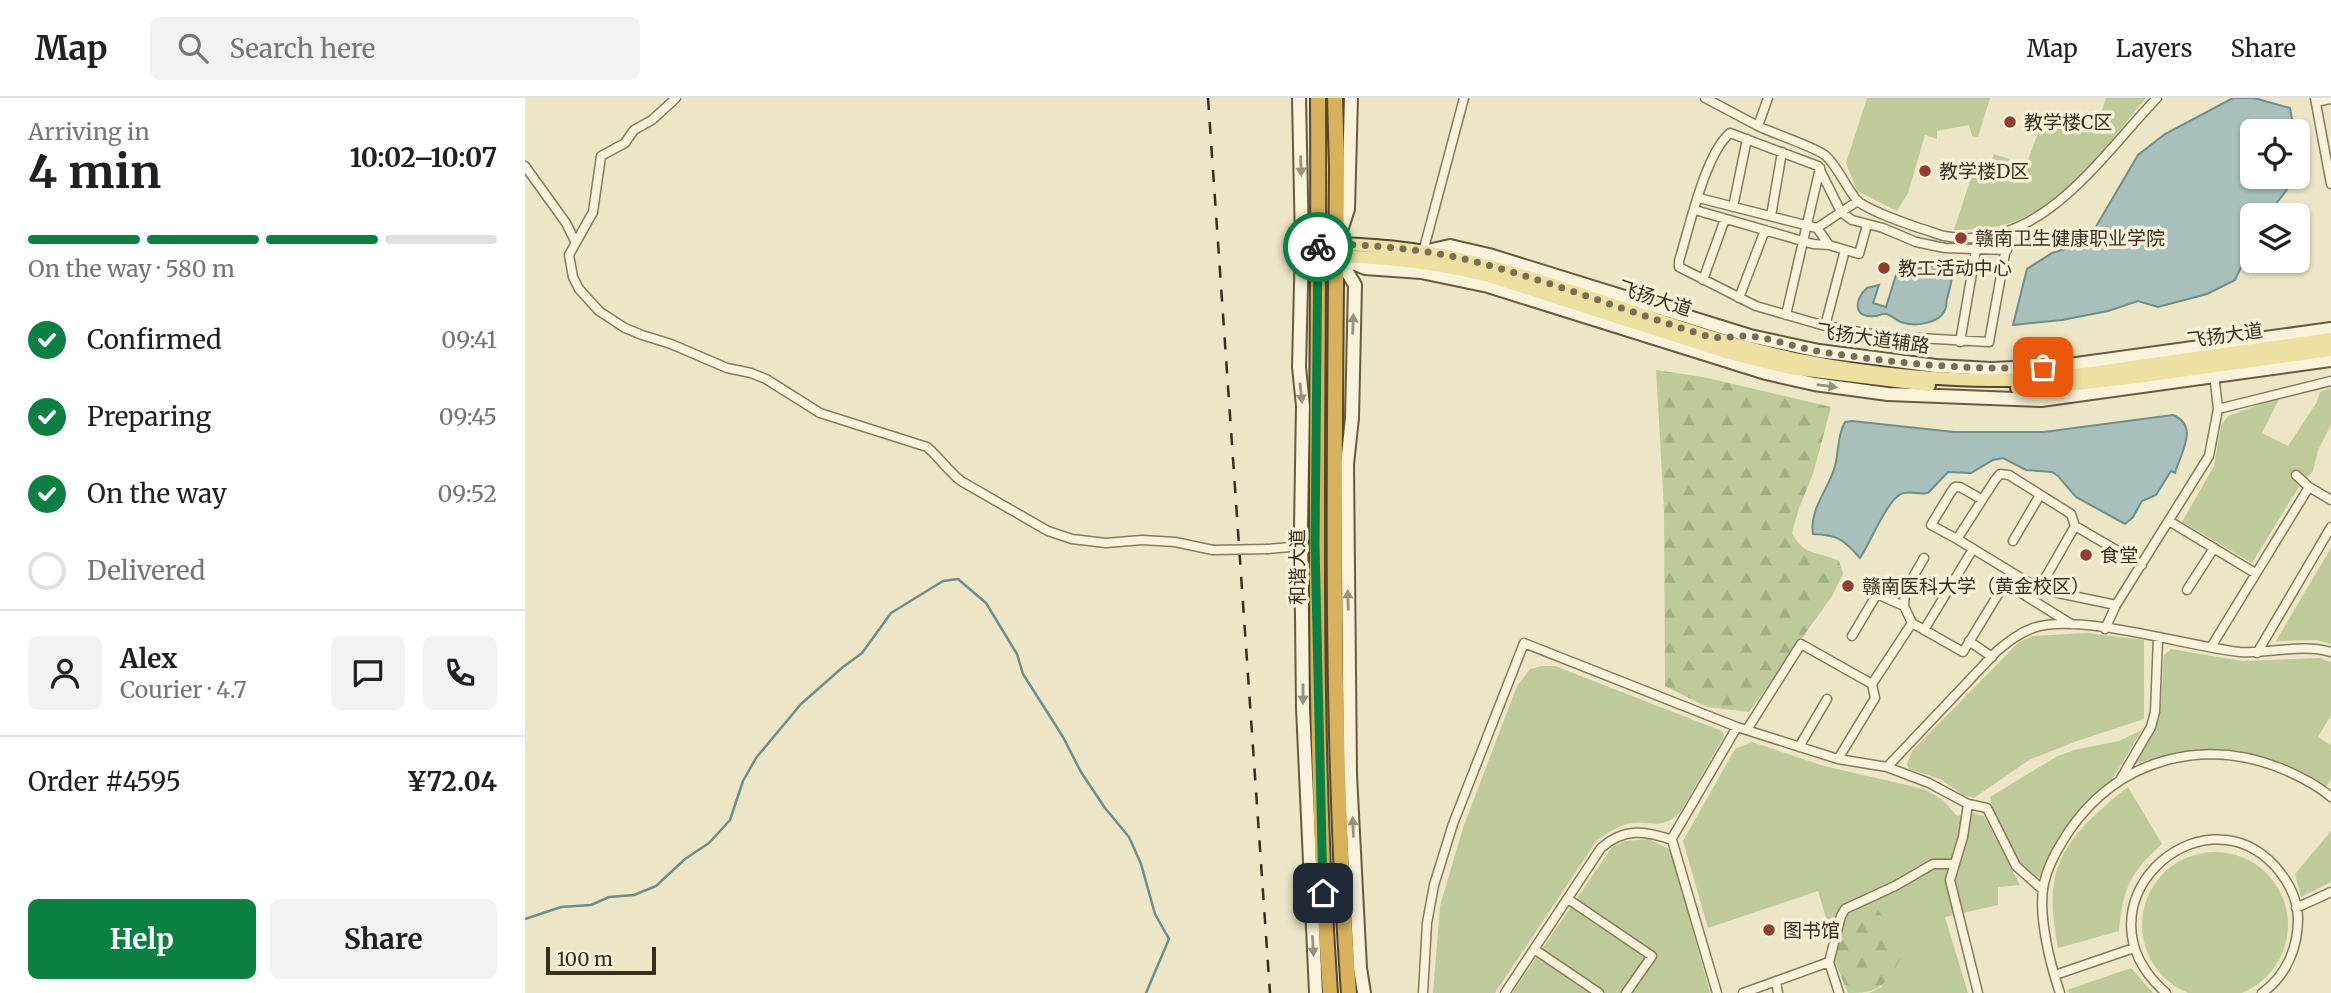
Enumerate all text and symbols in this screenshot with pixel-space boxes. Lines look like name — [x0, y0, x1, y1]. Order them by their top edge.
search box — [150, 17, 640, 80]
text: Map — [35, 28, 108, 69]
icon: search — [174, 29, 212, 67]
text: Search here — [230, 32, 375, 65]
text: Map — [2027, 33, 2078, 64]
text: Layers — [2116, 33, 2192, 64]
text: Share — [2230, 33, 2296, 64]
place label: 教学楼C区 — [2024, 110, 2112, 134]
marker: 教学楼C区 — [2002, 114, 2018, 130]
text: Arriving in — [28, 117, 150, 146]
map controls — [2240, 119, 2310, 273]
button: locate — [2240, 119, 2310, 189]
text: 10:02–10:07 — [350, 141, 497, 174]
text: 4 min — [28, 143, 161, 201]
one-way arrow — [1295, 155, 1306, 177]
place label: 教学楼D区 — [1939, 159, 2029, 183]
marker: 教学楼D区 — [1917, 163, 1933, 179]
button: layers — [2240, 203, 2310, 273]
courier — [1283, 212, 1353, 282]
place label: 赣南卫生健康职业学院 — [1975, 226, 2165, 250]
icon: bike — [1299, 228, 1337, 266]
marker: 赣南卫生健康职业学院 — [1953, 230, 1969, 246]
text: On the way · 580 m — [28, 254, 235, 283]
place label: 教工活动中心 — [1898, 256, 2012, 280]
marker: 教工活动中心 — [1876, 260, 1892, 276]
street label: 飞扬大道 — [1615, 275, 1695, 321]
one-way arrow — [1348, 312, 1359, 334]
street label: 飞扬大道辅路 — [1815, 318, 1931, 358]
street label: 飞扬大道 — [2186, 318, 2264, 352]
icon: check — [28, 321, 66, 359]
text: Confirmed — [87, 323, 222, 356]
text: 09:41 — [441, 325, 497, 354]
pin — [2013, 337, 2073, 397]
icon: bag — [2024, 348, 2062, 386]
one-way arrow — [1816, 380, 1838, 391]
one-way arrow — [1296, 383, 1307, 405]
icon: check — [28, 398, 66, 436]
text: Preparing — [87, 400, 211, 433]
text: 09:45 — [439, 402, 497, 431]
icon: check — [28, 475, 66, 513]
text: On the way — [87, 477, 227, 510]
text: 09:52 — [438, 479, 497, 508]
street label: 和谐大道 — [1285, 529, 1309, 605]
place label: 食堂 — [2100, 543, 2138, 567]
marker: 食堂 — [2078, 547, 2094, 563]
text: Delivered — [87, 554, 206, 587]
place label: 赣南医科大学（黄金校区） — [1862, 574, 2090, 598]
marker: 赣南医科大学（黄金校区） — [1840, 578, 1856, 594]
one-way arrow — [1342, 589, 1354, 611]
button: person — [28, 636, 102, 710]
button: chat — [331, 636, 405, 710]
button: phone — [423, 636, 497, 710]
text: Alex — [120, 642, 177, 675]
text: Courier · 4.7 — [120, 675, 247, 704]
one-way arrow — [1297, 684, 1309, 706]
text: Order #4595 — [28, 765, 181, 798]
text: ¥72.04 — [406, 765, 497, 798]
one-way arrow — [1347, 816, 1358, 838]
pin — [1293, 863, 1353, 923]
icon: home — [1304, 874, 1342, 912]
button: Help — [28, 899, 256, 979]
button: Share — [270, 899, 497, 979]
place label: 图书馆 — [1783, 918, 1840, 942]
marker: 图书馆 — [1761, 922, 1777, 938]
one-way arrow — [1308, 935, 1319, 957]
scale bar — [546, 944, 656, 976]
text: 100 m — [557, 947, 613, 971]

